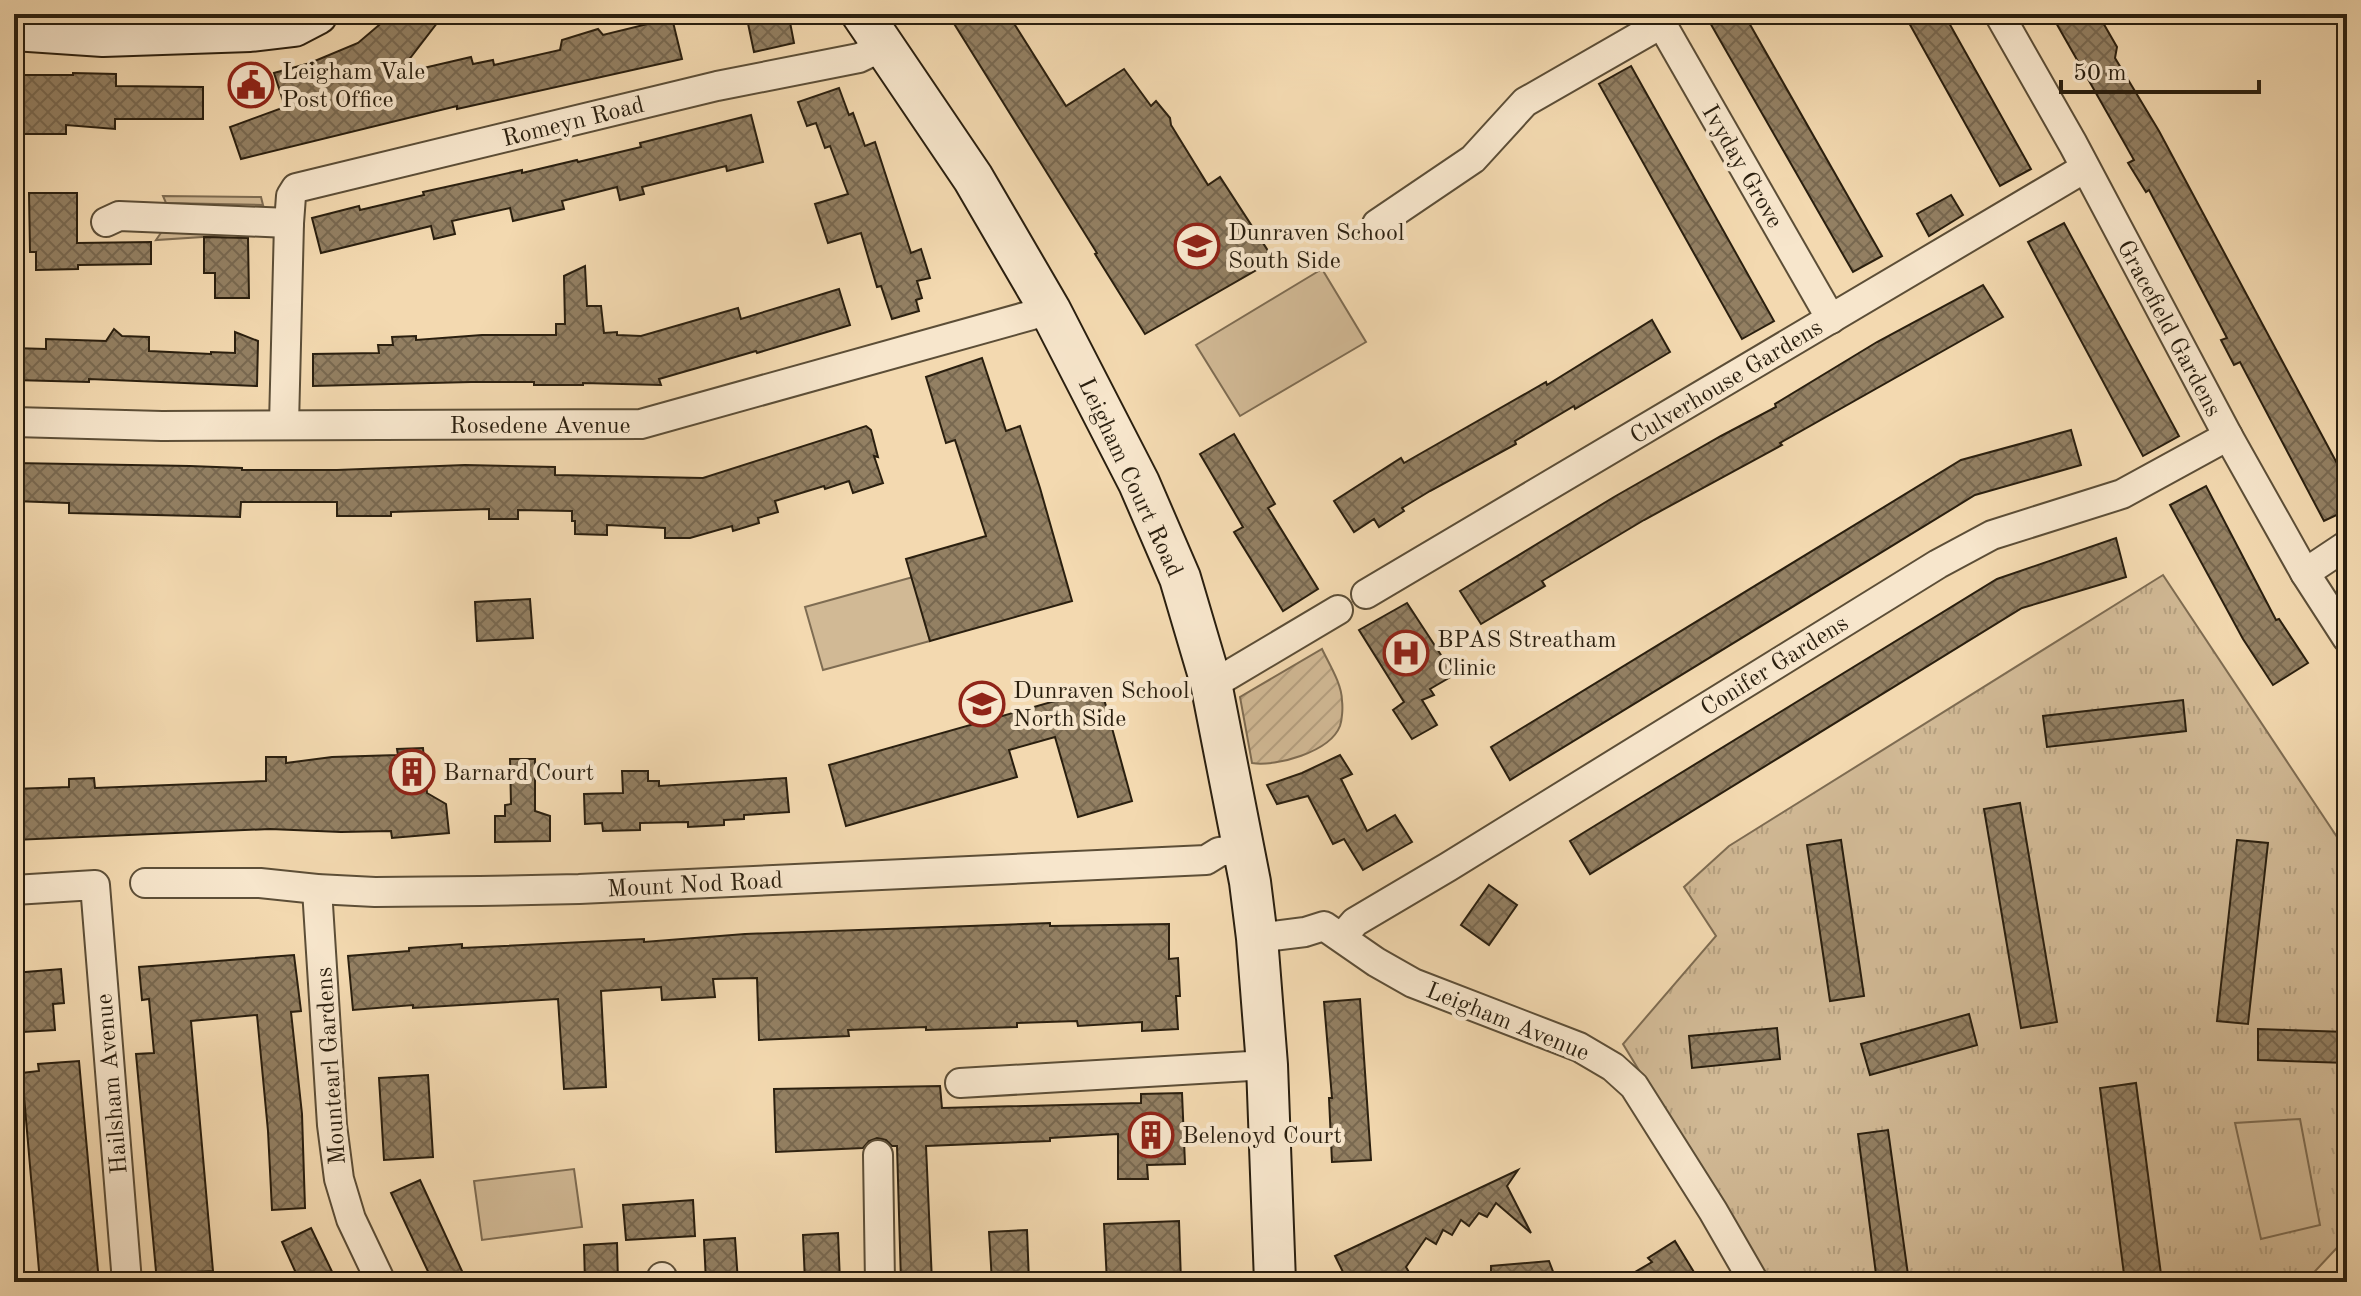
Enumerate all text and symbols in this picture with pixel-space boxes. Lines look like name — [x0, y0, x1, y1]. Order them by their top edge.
scale bar — [2061, 44, 2259, 94]
public building icon: Leigham Vale Post Office — [227, 61, 275, 109]
place label: Leigham Vale Post Office — [282, 61, 425, 113]
text: 50 m — [2073, 62, 2127, 86]
street label: Romeyn Road — [500, 94, 647, 152]
street label: Ivyday Grove — [1696, 101, 1786, 233]
school or university icon: Dunraven School South Side — [1173, 222, 1221, 270]
place label: Dunraven School South Side — [1228, 222, 1404, 274]
street label: Gracefield Gardens — [2112, 237, 2225, 421]
street label: Culverhouse Gardens — [1627, 316, 1827, 450]
street label: Leigham Court Road — [1073, 375, 1186, 581]
street label: Rosedene Avenue — [449, 415, 631, 439]
street label: Conifer Gardens — [1697, 612, 1853, 722]
hospital icon: BPAS Streatham Clinic — [1382, 629, 1430, 677]
place label: BPAS Streatham Clinic — [1437, 629, 1616, 681]
school or university icon: Dunraven School North Side — [958, 680, 1006, 728]
place label: Dunraven School North Side — [1013, 680, 1189, 732]
building icon: Barnard Court — [388, 748, 436, 796]
place label: Barnard Court — [443, 762, 594, 786]
street label: Mount Nod Road — [607, 869, 784, 903]
street label: Mountearl Gardens — [313, 966, 351, 1165]
street label: Leigham Avenue — [1422, 979, 1592, 1066]
street label: Hailsham Avenue — [93, 993, 133, 1175]
building icon: Belenoyd Court — [1127, 1111, 1175, 1159]
place label: Belenoyd Court — [1182, 1125, 1342, 1149]

